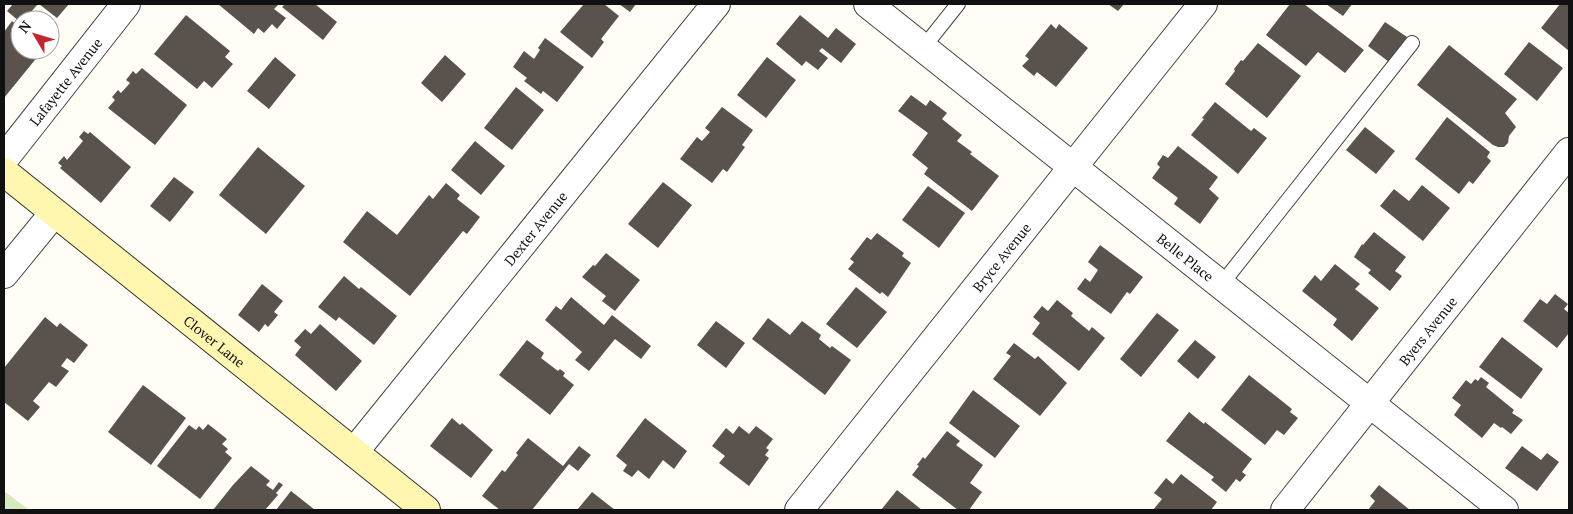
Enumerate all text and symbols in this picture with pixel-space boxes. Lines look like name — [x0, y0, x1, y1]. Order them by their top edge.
north arrow — [10, 10, 60, 60]
text: N — [14, 16, 35, 37]
street label: Lafayette Avenue — [25, 33, 106, 129]
street label: Dexter Avenue — [499, 187, 571, 269]
street label: Bryce Avenue — [968, 218, 1035, 295]
street label: Belle Place — [1153, 228, 1218, 285]
street label: Byers Avenue — [1394, 292, 1461, 369]
street label: Clover Lane — [180, 310, 249, 371]

